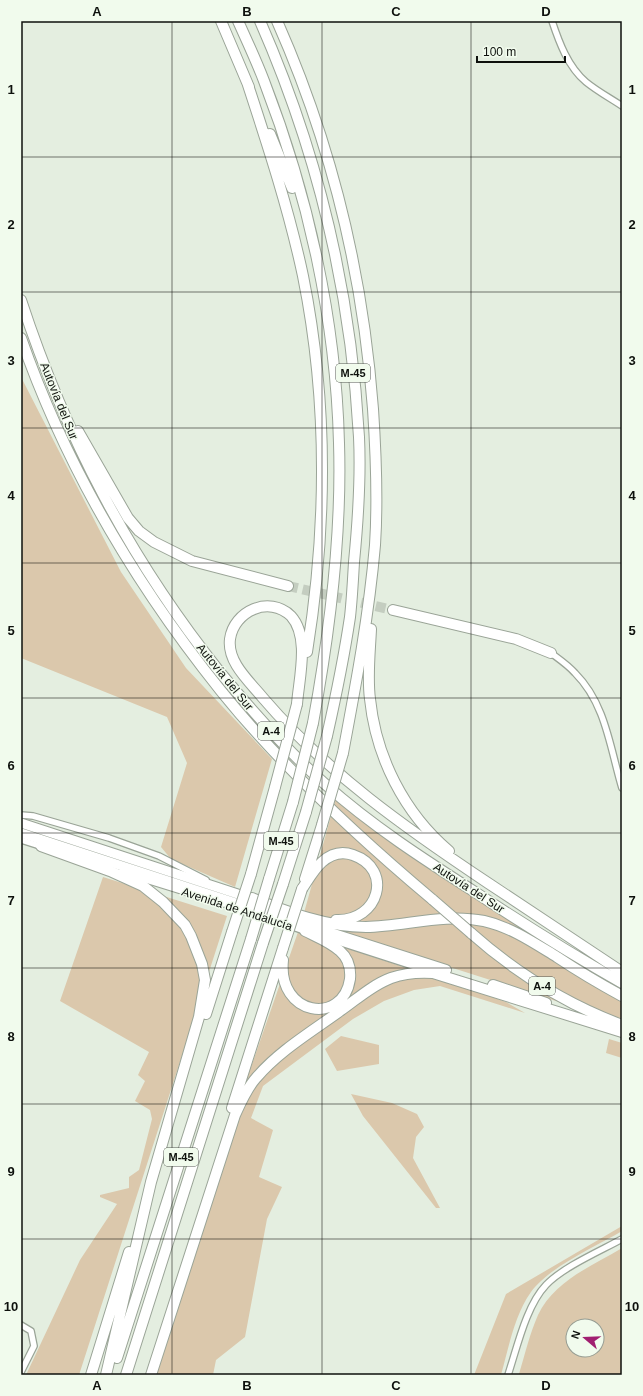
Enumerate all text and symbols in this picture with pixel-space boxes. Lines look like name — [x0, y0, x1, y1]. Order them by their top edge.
text: A — [92, 4, 102, 19]
text: B — [242, 4, 252, 19]
text: C — [391, 4, 401, 19]
text: D — [541, 4, 551, 19]
scale bar — [477, 38, 565, 64]
text: 100 m — [483, 45, 516, 59]
text: 1 — [7, 82, 15, 97]
text: 1 — [628, 82, 636, 97]
text: 2 — [7, 217, 15, 232]
text: 2 — [628, 217, 636, 232]
text: 3 — [7, 353, 15, 368]
text: 3 — [628, 353, 636, 368]
street label: Autovía del Sur — [37, 360, 81, 442]
road number: M-45 — [336, 364, 370, 382]
text: 4 — [7, 488, 15, 503]
text: 4 — [628, 488, 636, 503]
text: 5 — [7, 623, 15, 638]
text: 5 — [628, 623, 636, 638]
street label: Autovía del Sur — [194, 641, 256, 713]
road number: A-4 — [258, 722, 284, 740]
text: 6 — [7, 758, 15, 773]
text: 6 — [628, 758, 636, 773]
road number: M-45 — [264, 832, 298, 850]
street label: Autovía del Sur — [431, 860, 507, 916]
street label: Avenida de Andalucía — [180, 884, 295, 934]
text: 7 — [7, 893, 15, 908]
text: 7 — [628, 893, 636, 908]
road number: A-4 — [529, 977, 555, 995]
text: 8 — [7, 1029, 15, 1044]
text: 8 — [628, 1029, 636, 1044]
road number: M-45 — [164, 1148, 198, 1166]
text: 9 — [7, 1164, 15, 1179]
text: 9 — [628, 1164, 636, 1179]
text: 10 — [4, 1299, 18, 1314]
text: 10 — [625, 1299, 639, 1314]
north arrow — [565, 1318, 605, 1358]
text: N — [569, 1329, 583, 1340]
text: A — [92, 1378, 102, 1393]
text: B — [242, 1378, 252, 1393]
text: C — [391, 1378, 401, 1393]
text: D — [541, 1378, 551, 1393]

